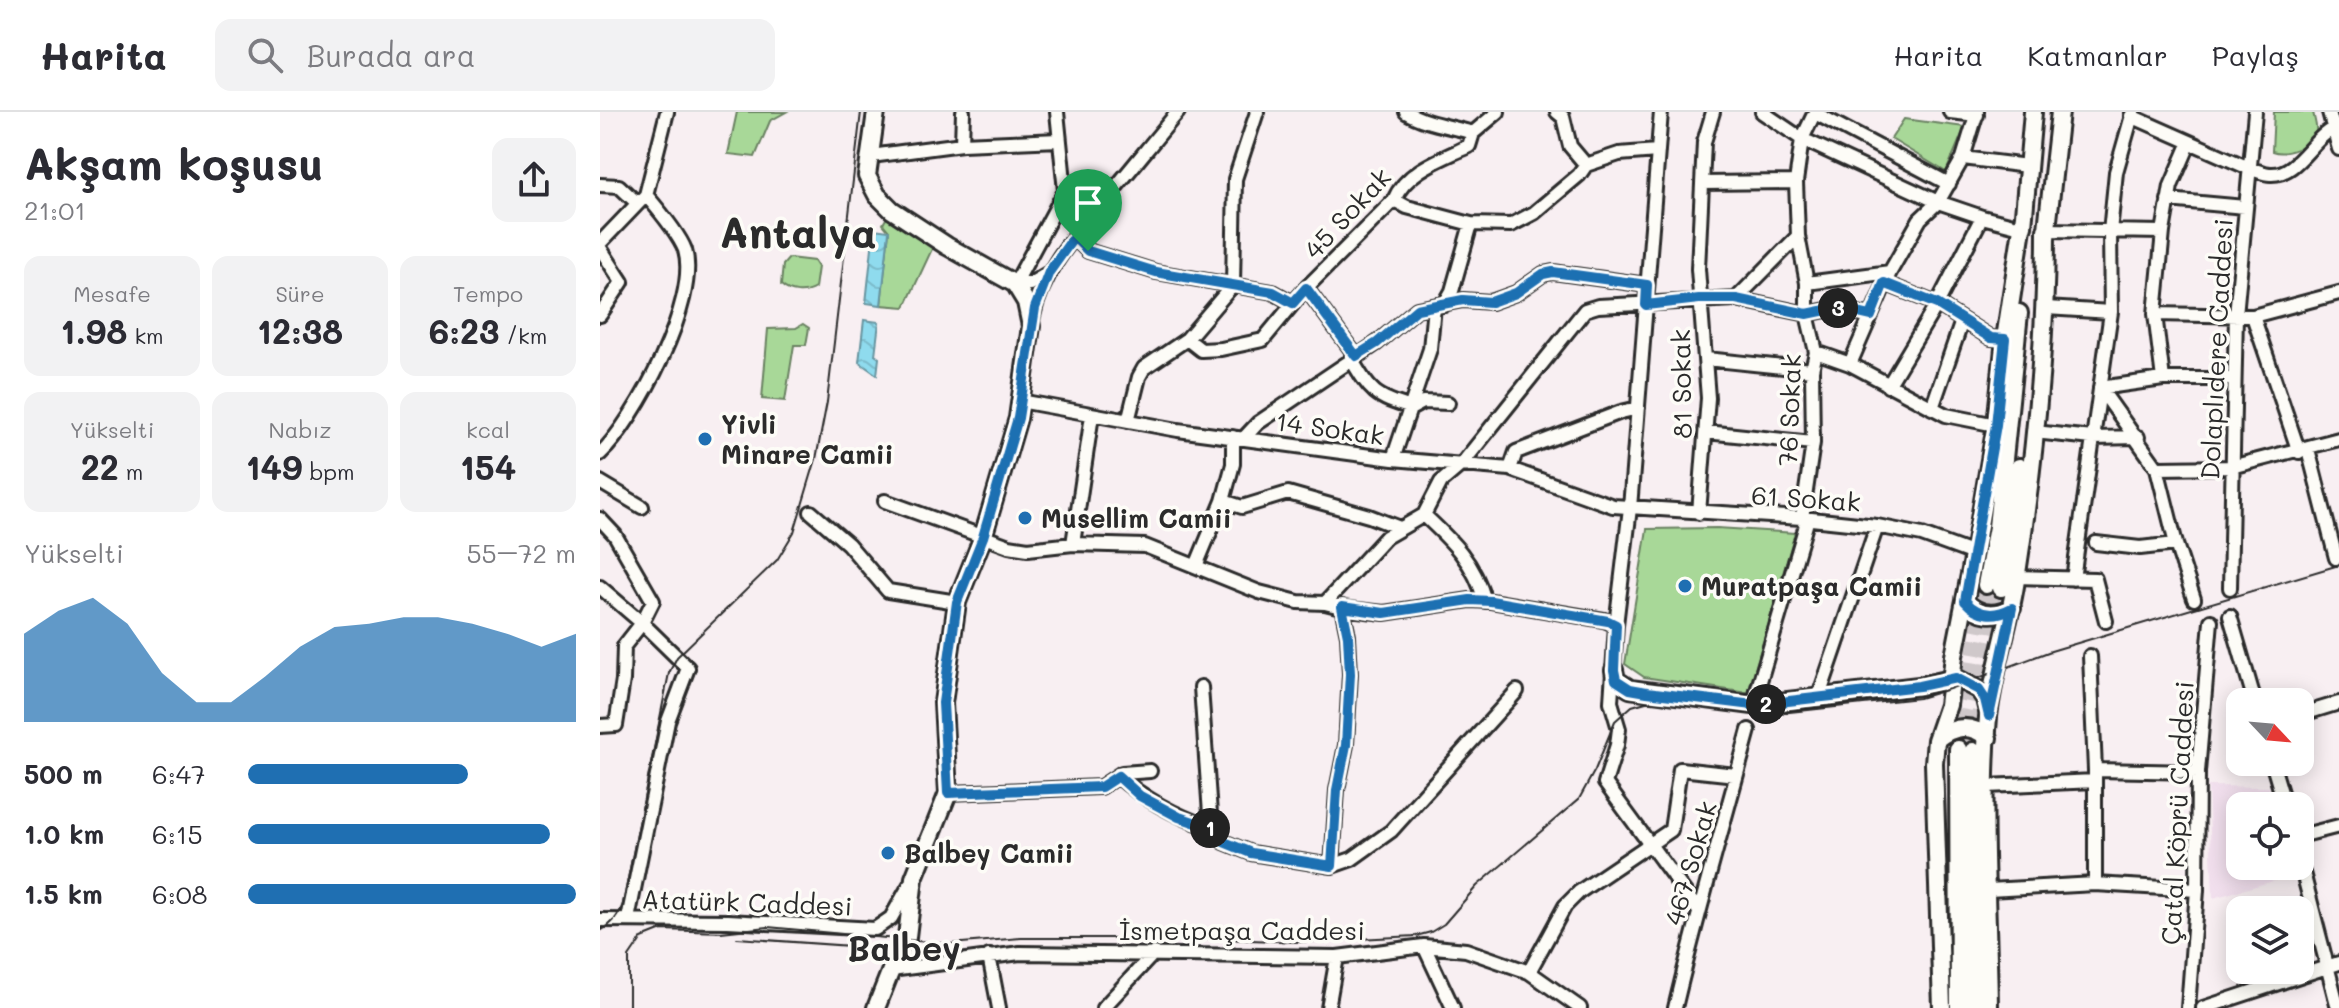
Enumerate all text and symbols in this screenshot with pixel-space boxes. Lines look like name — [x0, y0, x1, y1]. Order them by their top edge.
search box — [215, 19, 775, 91]
text: Harita — [40, 30, 167, 80]
icon: search — [243, 33, 287, 77]
text: Burada ara — [307, 35, 475, 75]
text: Harita — [1893, 37, 1983, 73]
text: Katmanlar — [2027, 37, 2168, 73]
text: Paylaş — [2212, 37, 2299, 73]
text: Akşam koşusu — [24, 134, 324, 191]
button: share — [492, 138, 576, 222]
street label: 45 Sokak — [1296, 160, 1398, 266]
pin — [1054, 169, 1122, 251]
icon: arrive — [1066, 181, 1110, 225]
text: 21:01 — [24, 193, 86, 227]
district label: Antalya — [719, 204, 877, 259]
street label: Dolaplıdere Caddesi — [2192, 218, 2240, 480]
text: Mesafe — [73, 279, 151, 308]
text: Süre — [275, 279, 325, 308]
text: Tempo — [453, 279, 523, 308]
pin: 3 — [1818, 288, 1858, 328]
text: 3 — [1831, 293, 1845, 322]
text: 1.98 — [60, 308, 127, 353]
text: 12:38 — [257, 308, 343, 353]
text: 6:23 — [429, 308, 499, 353]
text: km — [127, 321, 164, 350]
text: /km — [499, 321, 547, 350]
street label: 81 Sokak — [1663, 329, 1699, 439]
street label: 76 Sokak — [1770, 353, 1808, 467]
street label: 14 Sokak — [1274, 404, 1386, 452]
place label: Yivli Minare Camii — [721, 407, 894, 471]
text: Yükselti — [70, 415, 154, 444]
text: Nabız — [268, 415, 332, 444]
text: kcal — [466, 415, 510, 444]
marker: Yivli Minare Camii — [696, 430, 714, 448]
text: 22 — [81, 444, 119, 489]
text: 149 — [245, 444, 302, 489]
text: 154 — [460, 444, 516, 489]
text: m — [119, 457, 143, 486]
text: bpm — [302, 457, 355, 486]
street label: 61 Sokak — [1750, 477, 1862, 519]
place label: Musellim Camii — [1041, 501, 1232, 535]
marker: Musellim Camii — [1016, 509, 1034, 527]
text: Yükselti — [24, 536, 124, 570]
text: 55–72 m — [466, 536, 576, 570]
place label: Muratpaşa Camii — [1701, 569, 1922, 604]
marker: Muratpaşa Camii — [1676, 577, 1694, 595]
street label: Çatal Köprü Caddesi — [2153, 680, 2201, 946]
pin: 2 — [1746, 684, 1786, 724]
north arrow — [2226, 688, 2314, 776]
map controls — [2226, 688, 2314, 984]
text: 2 — [1760, 689, 1772, 718]
text: 500 m — [24, 757, 103, 791]
text: 6:47 — [152, 757, 205, 791]
button: locate — [2226, 792, 2314, 880]
street label: 467 Sokak — [1656, 797, 1724, 929]
pin: 1 — [1190, 808, 1230, 848]
text: 1 — [1205, 813, 1215, 842]
text: 1.0 km — [24, 817, 104, 851]
text: 6:15 — [152, 817, 203, 851]
place label: Balbey Camii — [904, 836, 1073, 870]
marker: Balbey Camii — [879, 844, 897, 862]
text: 1.5 km — [24, 877, 103, 911]
text: 6:08 — [152, 877, 208, 911]
street label: Atatürk Caddesi — [641, 881, 853, 923]
button: layers — [2226, 896, 2314, 984]
street label: İsmetpaşa Caddesi — [1119, 913, 1365, 947]
district label: Balbey — [847, 925, 961, 970]

